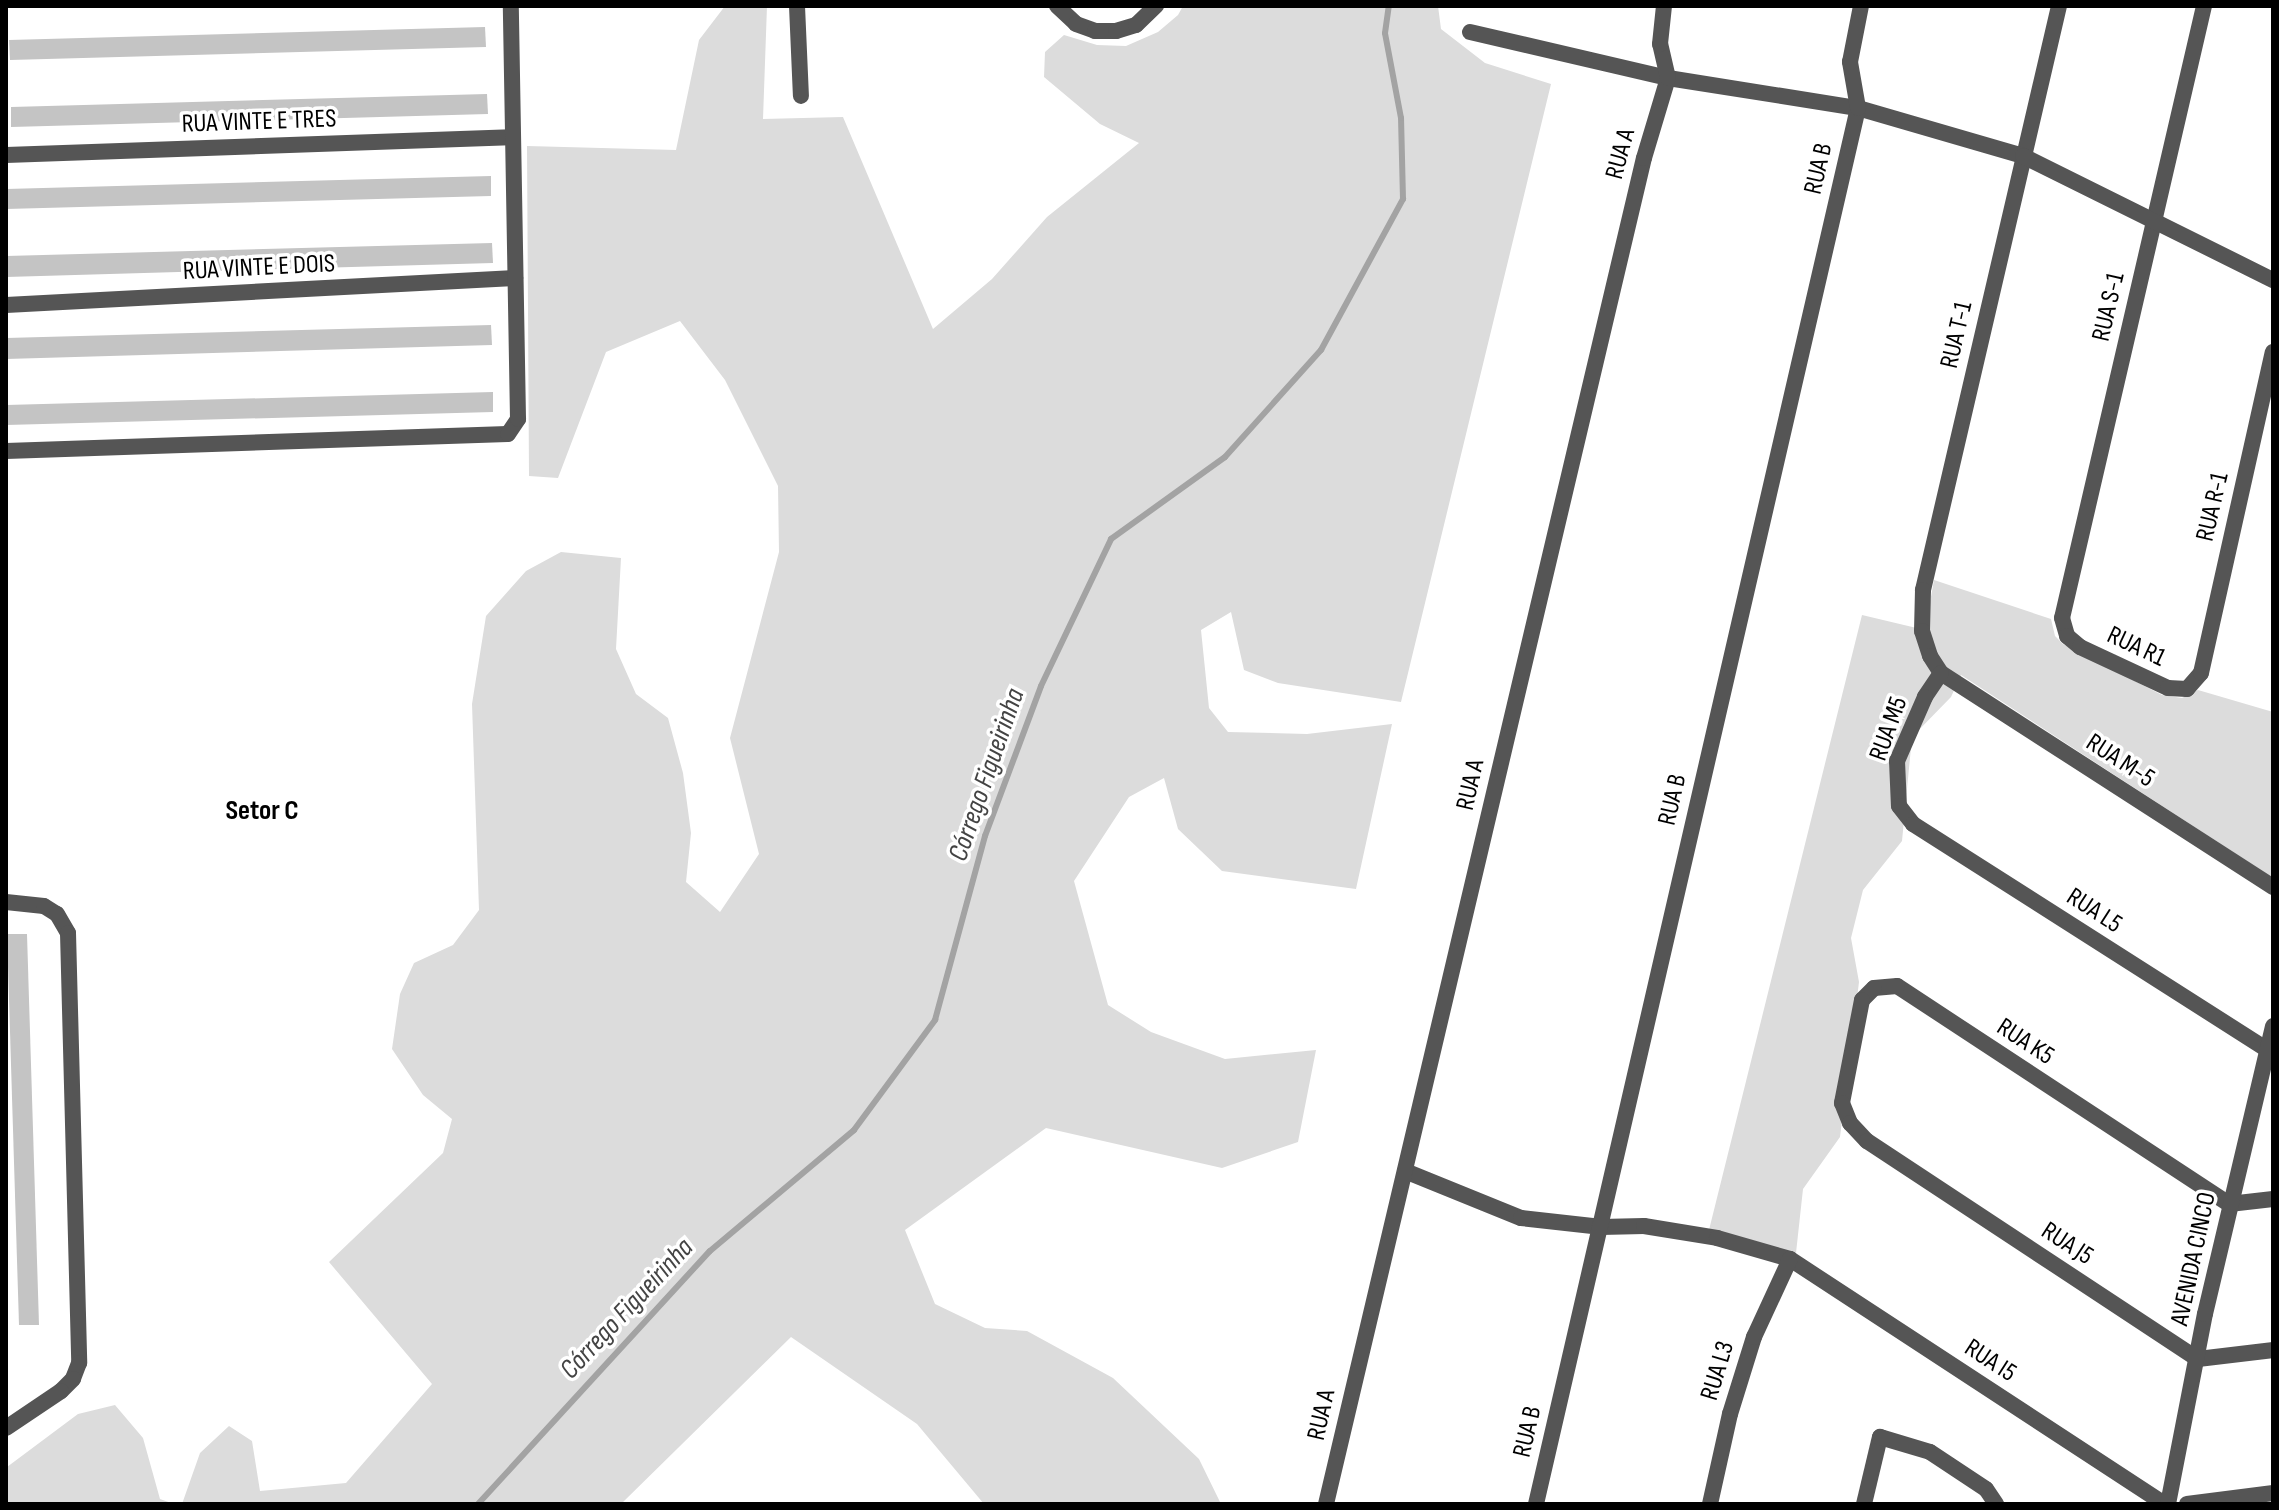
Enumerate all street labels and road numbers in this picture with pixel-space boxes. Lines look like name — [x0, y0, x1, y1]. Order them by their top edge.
street label: RUA VINTE E TRES — [181, 104, 337, 140]
street label: RUA A — [1599, 125, 1643, 183]
street label: RUA B — [1798, 140, 1840, 198]
street label: RUA VINTE E DOIS — [182, 248, 336, 288]
street label: RUA S-1 — [2086, 269, 2132, 345]
street label: RUA T-1 — [1934, 298, 1980, 372]
street label: RUA R-1 — [2190, 470, 2236, 544]
street label: RUA R1 — [2102, 620, 2170, 674]
street label: RUA M5 — [1863, 693, 1915, 765]
street label: RUA M-5 — [2080, 727, 2160, 795]
street label: RUA A — [1450, 757, 1492, 813]
street label: RUA B — [1652, 771, 1694, 829]
street label: RUA L5 — [2060, 882, 2128, 940]
street label: RUA K5 — [1990, 1012, 2060, 1072]
street label: AVENIDA CINCO — [2165, 1190, 2223, 1328]
street label: RUA J5 — [2035, 1216, 2099, 1272]
street label: RUA I5 — [1958, 1333, 2022, 1389]
street label: RUA L3 — [1694, 1338, 1742, 1404]
street label: RUA A — [1301, 1387, 1343, 1443]
street label: RUA B — [1507, 1403, 1549, 1461]

